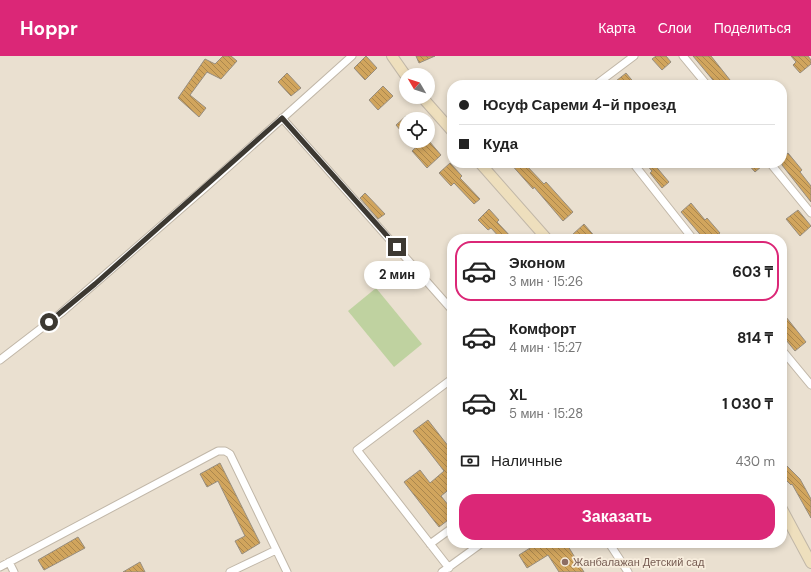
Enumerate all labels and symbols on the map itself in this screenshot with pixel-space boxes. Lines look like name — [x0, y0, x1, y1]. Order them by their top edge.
north arrow — [399, 68, 435, 104]
route end — [388, 238, 406, 256]
callout: 2 мин — [364, 261, 430, 289]
route start — [40, 313, 58, 331]
place label: Жанбалажан Детский сад — [573, 555, 705, 569]
marker: Жанбалажан Детский сад — [560, 557, 570, 567]

